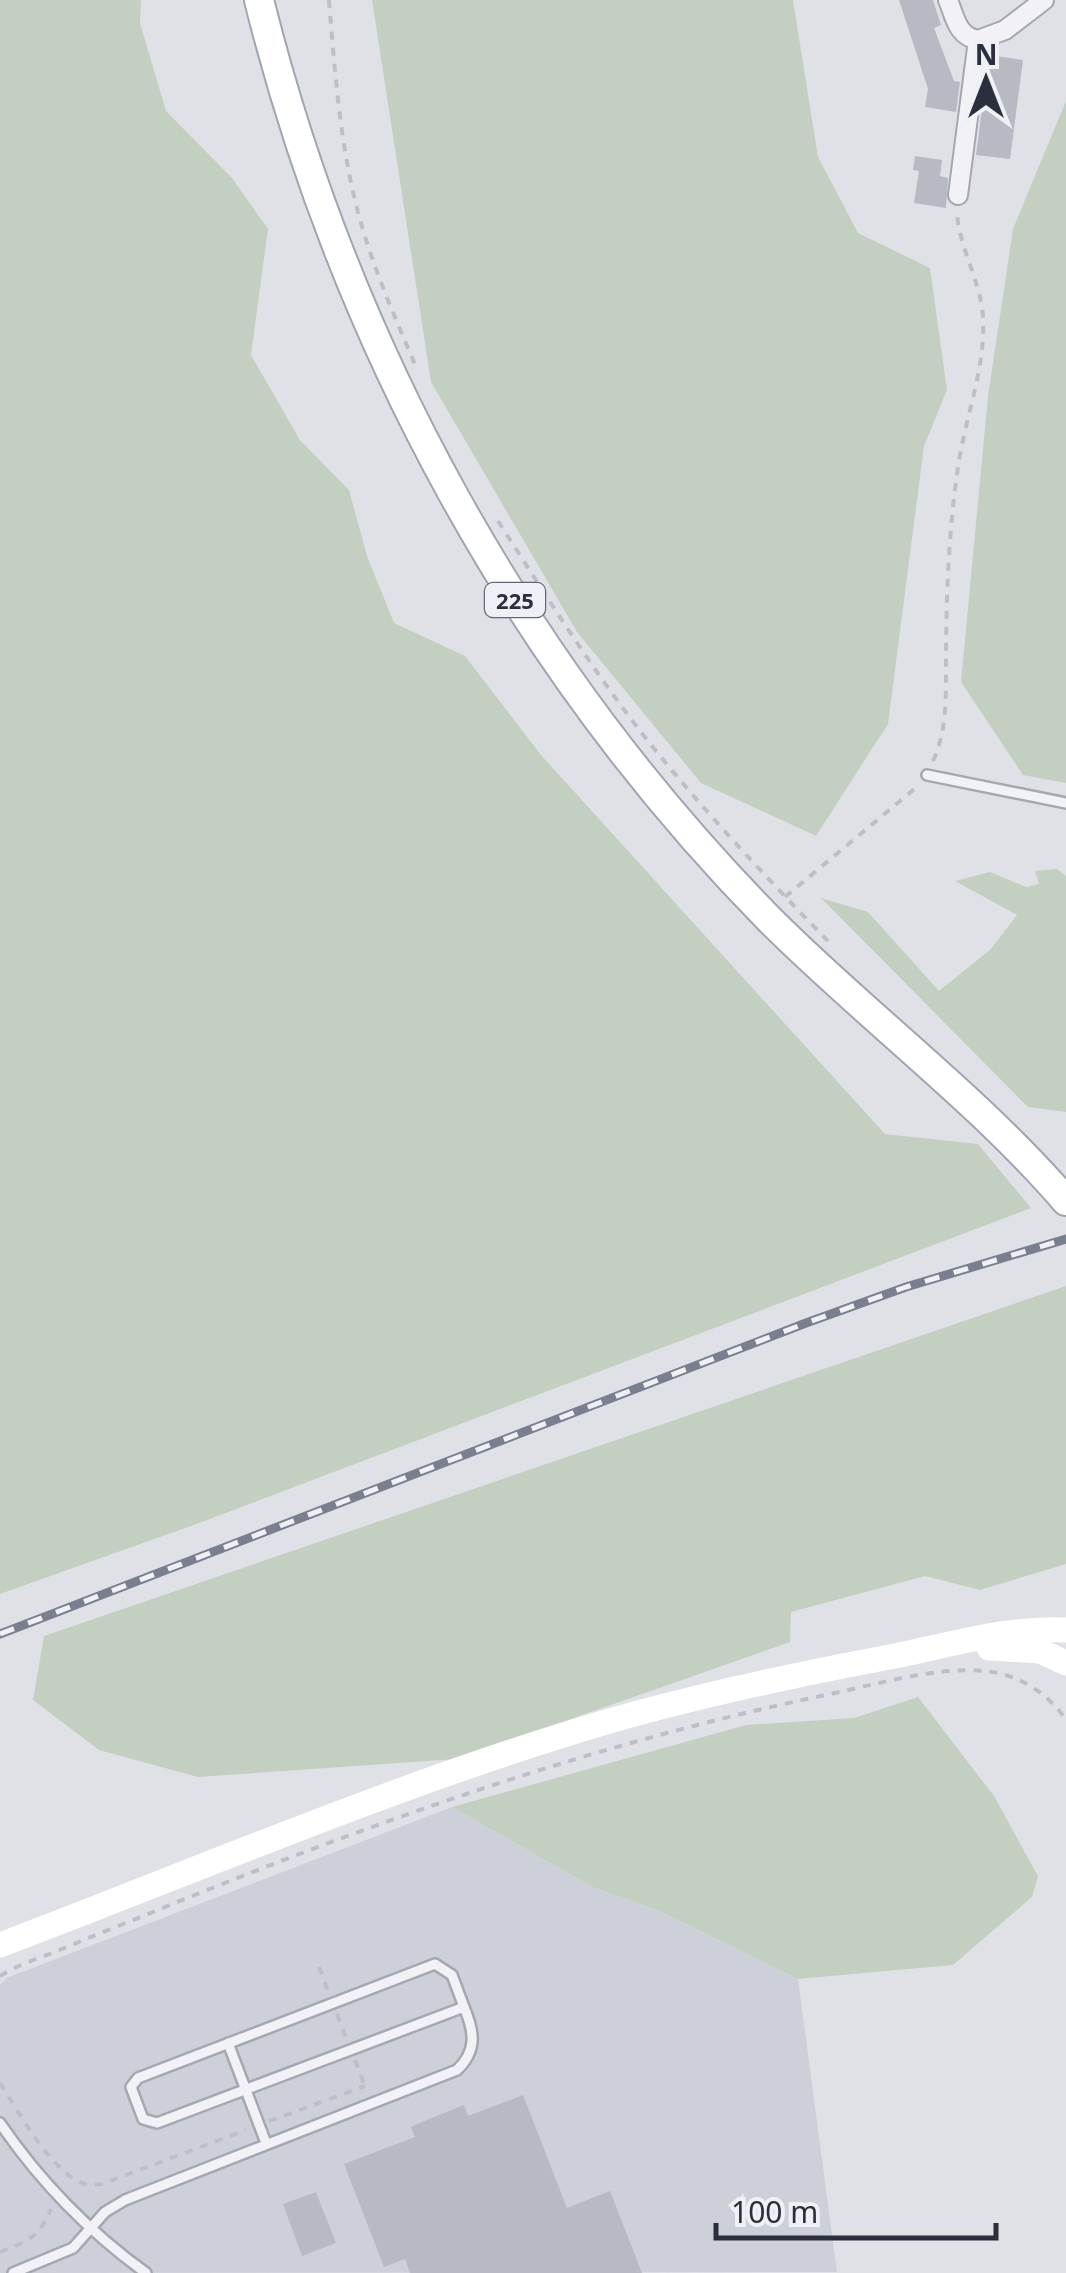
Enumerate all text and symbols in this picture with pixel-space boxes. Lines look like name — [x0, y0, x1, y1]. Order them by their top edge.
north arrow — [936, 30, 1036, 130]
text: N — [975, 35, 997, 73]
road number: 225 — [485, 583, 545, 617]
scale bar — [716, 2178, 996, 2240]
text: 100 m — [731, 2191, 818, 2232]

